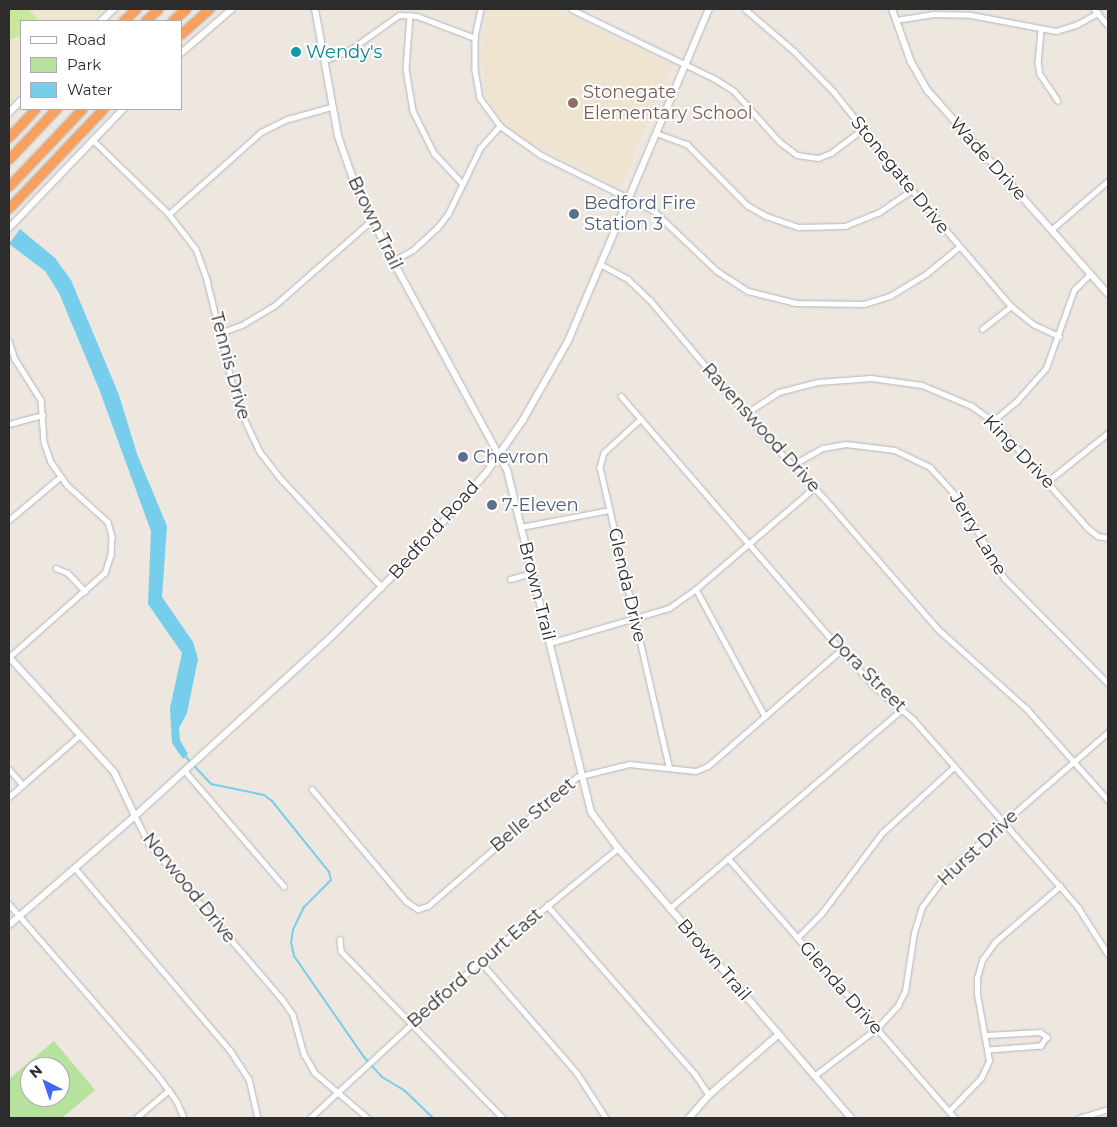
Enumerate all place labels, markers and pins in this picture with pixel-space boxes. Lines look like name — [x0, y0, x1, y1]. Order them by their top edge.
place label: Wendy's — [306, 41, 382, 63]
marker: Wendy's — [290, 46, 302, 58]
place label: Stonegate Elementary School — [583, 82, 753, 125]
marker: Stonegate Elementary School — [567, 97, 579, 109]
place label: Bedford Fire Station 3 — [584, 193, 696, 235]
marker: Bedford Fire Station 3 — [568, 208, 580, 220]
place label: Chevron — [473, 446, 549, 468]
marker: Chevron — [457, 451, 469, 463]
place label: 7-Eleven — [502, 494, 579, 516]
marker: 7-Eleven — [486, 499, 498, 511]

